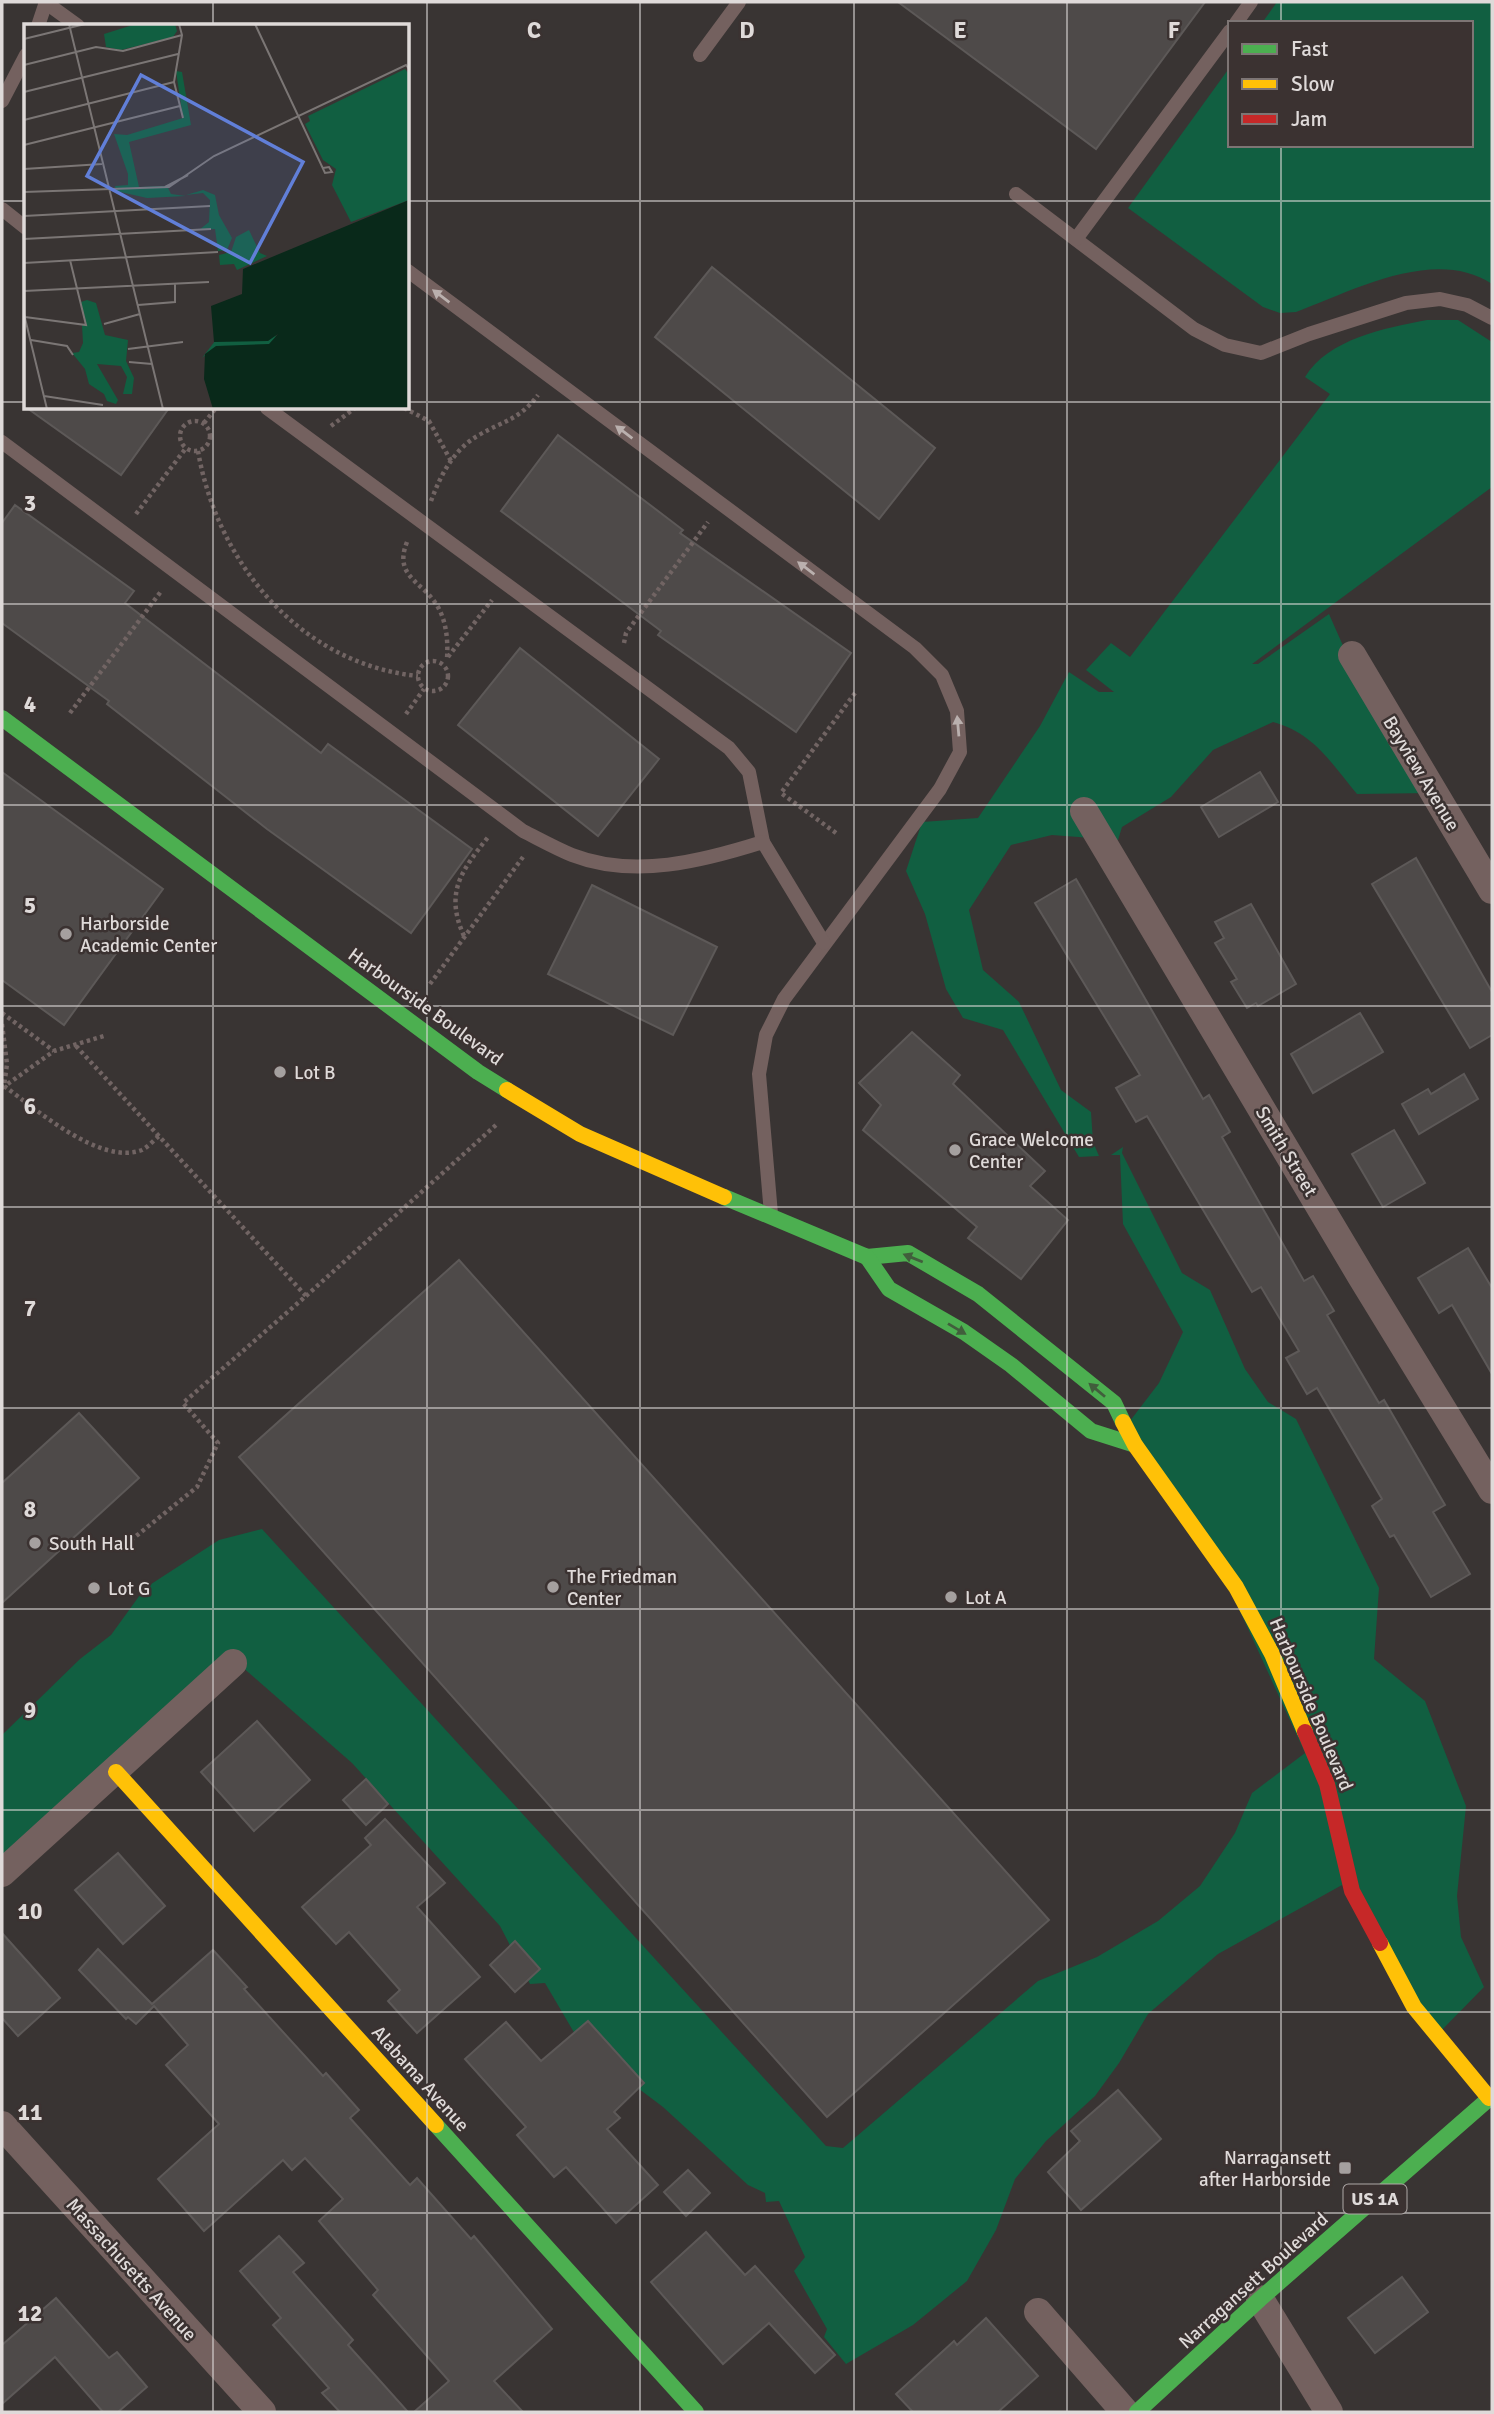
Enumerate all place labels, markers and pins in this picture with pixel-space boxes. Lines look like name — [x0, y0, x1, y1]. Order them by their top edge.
place label: Harborside Academic Center — [80, 912, 217, 958]
marker: Harborside Academic Center — [58, 926, 74, 942]
place label: Lot B — [294, 1061, 335, 1085]
marker: Lot B — [272, 1064, 288, 1080]
place label: Grace Welcome Center — [969, 1128, 1094, 1174]
marker: Grace Welcome Center — [947, 1142, 963, 1158]
place label: South Hall — [49, 1532, 134, 1556]
marker: South Hall — [27, 1535, 43, 1551]
place label: The Friedman Center — [567, 1565, 677, 1611]
place label: Lot G — [108, 1577, 150, 1601]
marker: The Friedman Center — [545, 1579, 561, 1595]
marker: Lot G — [86, 1580, 102, 1596]
place label: Lot A — [965, 1586, 1007, 1610]
marker: Lot A — [943, 1589, 959, 1605]
place label: Narragansett after Harborside — [1199, 2146, 1331, 2192]
marker: Narragansett after Harborside — [1337, 2160, 1353, 2176]

